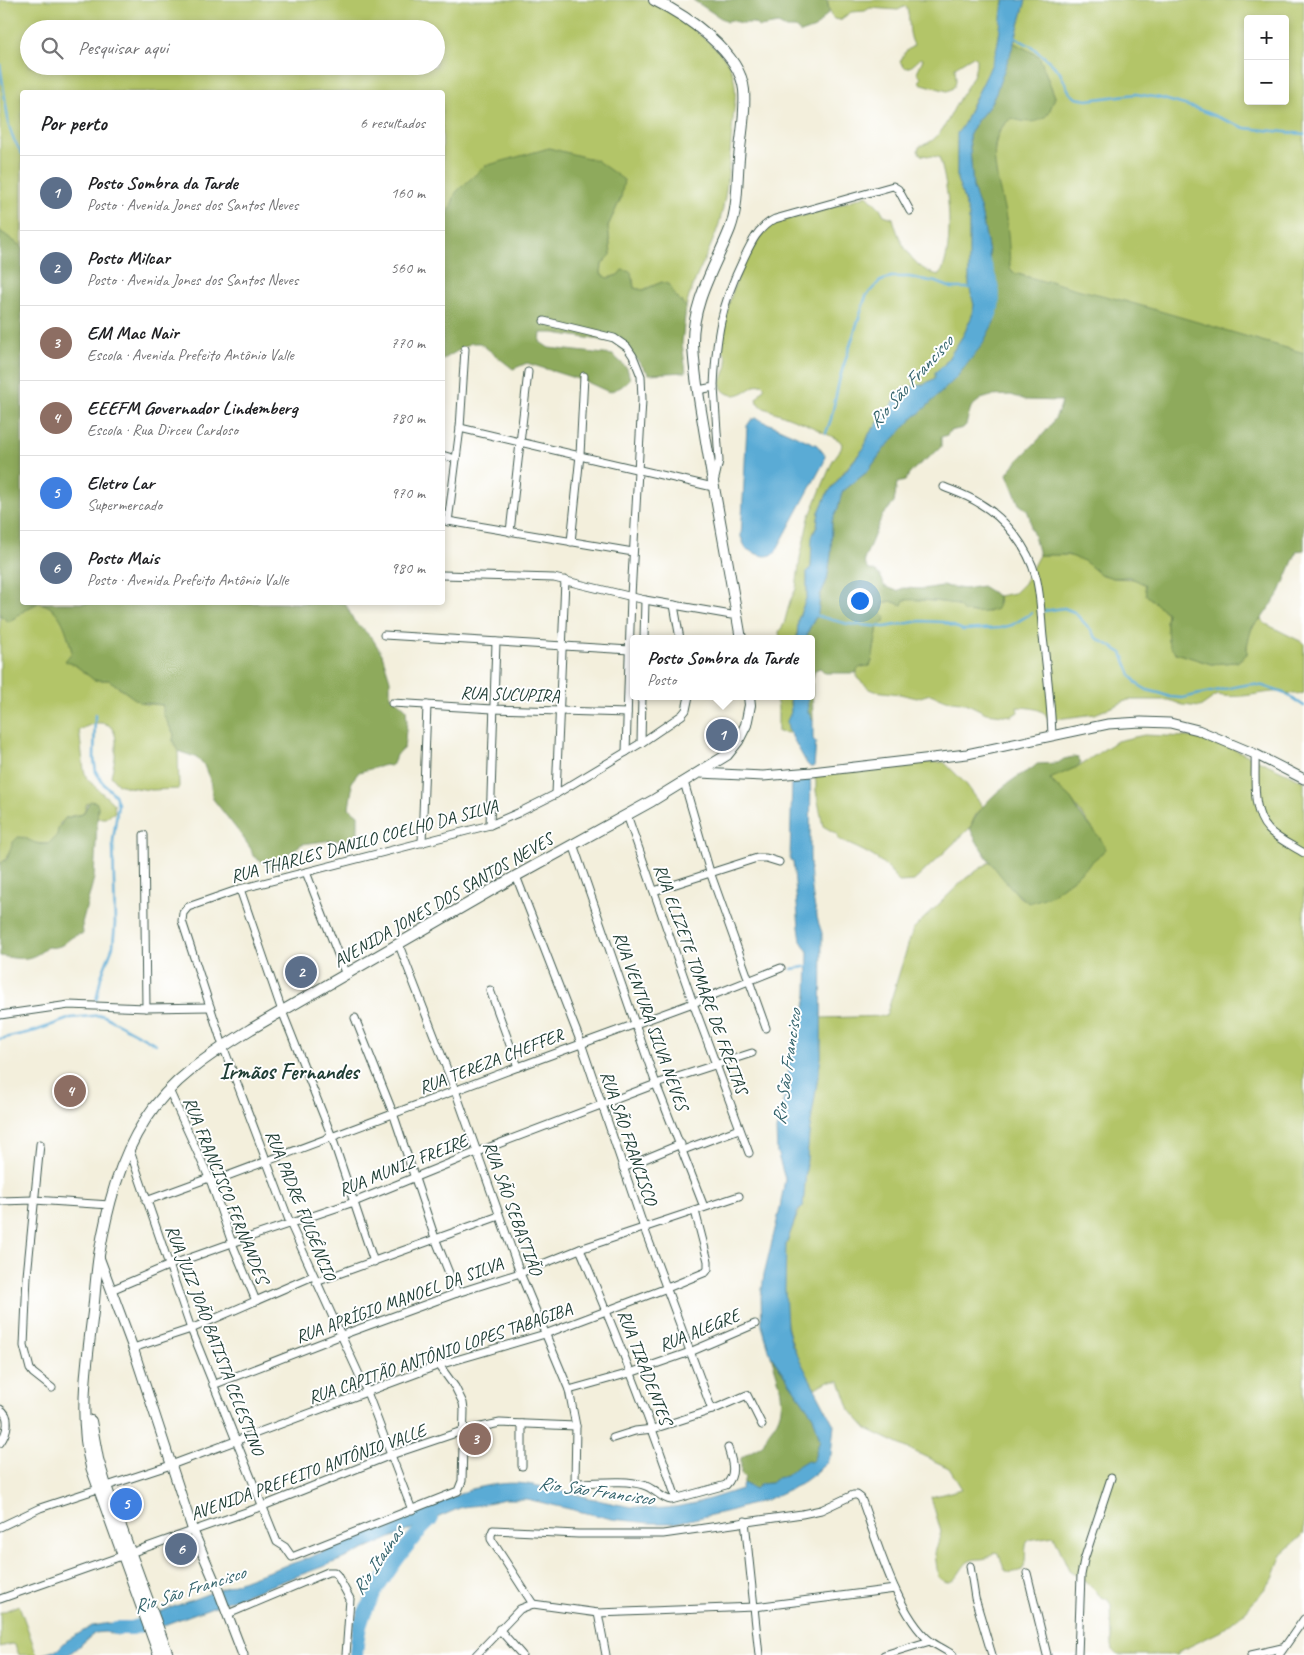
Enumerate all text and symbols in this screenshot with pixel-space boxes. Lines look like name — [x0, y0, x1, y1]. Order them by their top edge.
map controls — [1244, 15, 1289, 105]
button: + — [1244, 15, 1289, 60]
search box — [20, 20, 445, 75]
icon: search — [38, 34, 66, 62]
text: Pesquisar aqui — [78, 36, 168, 60]
button: − — [1244, 60, 1289, 105]
text: Por perto — [40, 110, 107, 136]
text: 6 resultados — [360, 113, 425, 133]
text: Posto Sombra da Tarde — [87, 171, 238, 195]
text: 1 — [52, 183, 60, 203]
text: 160 m — [391, 183, 425, 203]
text: Posto · Avenida Jones dos Santos Neves — [87, 195, 298, 215]
text: Posto Milcar — [87, 246, 170, 270]
text: 2 — [52, 258, 60, 278]
text: 560 m — [391, 258, 425, 278]
text: Posto · Avenida Jones dos Santos Neves — [87, 270, 298, 290]
text: EM Mac Nair — [87, 321, 179, 345]
water label: Rio São Francisco — [863, 329, 960, 433]
text: 3 — [52, 333, 60, 353]
text: 770 m — [391, 333, 425, 353]
text: Escola · Avenida Prefeito Antônio Valle — [87, 345, 294, 365]
text: EEEFM Governador Lindemberg — [87, 396, 297, 420]
text: 4 — [52, 408, 60, 428]
text: 780 m — [391, 408, 425, 428]
text: Escola · Rua Dirceu Cardoso — [87, 420, 238, 440]
text: Eletro Lar — [87, 471, 154, 495]
text: 5 — [53, 483, 59, 503]
text: 970 m — [391, 483, 425, 503]
text: Supermercado — [87, 495, 162, 515]
text: Posto Mais — [87, 546, 159, 570]
text: 6 — [52, 558, 60, 578]
text: 980 m — [391, 558, 425, 578]
text: Posto · Avenida Prefeito Antônio Valle — [87, 570, 288, 590]
your location — [847, 588, 873, 614]
popup — [630, 635, 815, 700]
text: Posto Sombra da Tarde — [647, 646, 798, 670]
text: Posto — [647, 670, 676, 690]
street label: RUA SUCUPIRA — [460, 681, 561, 707]
pin: 1 — [706, 716, 738, 754]
street label: RUA THARLES DANILO COELHO DA SILVA — [228, 794, 501, 887]
street label: AVENIDA JONES DOS SANTOS NEVES — [329, 826, 560, 972]
street label: RUA ELIZETE TOMARE DE FREITAS — [649, 861, 754, 1100]
street label: RUA VENTURA SILVA NEVES — [608, 929, 694, 1115]
pin: 2 — [285, 953, 317, 991]
water label: Rio São Francisco — [767, 1006, 807, 1126]
street label: RUA TEREZA CHEFFER — [416, 1023, 567, 1099]
district label: Irmãos Fernandes — [219, 1058, 361, 1086]
street label: RUA SÃO FRANCISCO — [596, 1068, 663, 1210]
pin: 4 — [54, 1072, 86, 1110]
street label: RUA FRANCISCO FERNANDES — [179, 1094, 275, 1289]
street label: RUA PADRE FULGÊNCIO — [261, 1127, 342, 1285]
street label: RUA MUNIZ FREIRE — [335, 1128, 473, 1201]
street label: RUA SÃO SEBASTIÃO — [479, 1138, 548, 1280]
street label: RUA JUIZ JOÃO BATISTA CELESTINO — [161, 1222, 270, 1460]
street label: RUA APRÍGIO MANOEL DA SILVA — [292, 1252, 507, 1348]
street label: RUA CAPITÃO ANTÔNIO LOPES TABAGIBA — [305, 1297, 576, 1409]
street label: RUA ALEGRE — [656, 1303, 744, 1356]
street label: RUA TIRADENTES — [613, 1307, 678, 1430]
street label: AVENIDA PREFEITO ANTÔNIO VALLE — [187, 1418, 431, 1525]
pin: 3 — [459, 1420, 491, 1458]
water label: Rio São Francisco — [537, 1471, 657, 1511]
pin: 5 — [110, 1485, 142, 1523]
water label: Rio Itaúnas — [346, 1519, 411, 1599]
pin: 6 — [165, 1530, 197, 1568]
water label: Rio São Francisco — [131, 1560, 250, 1619]

